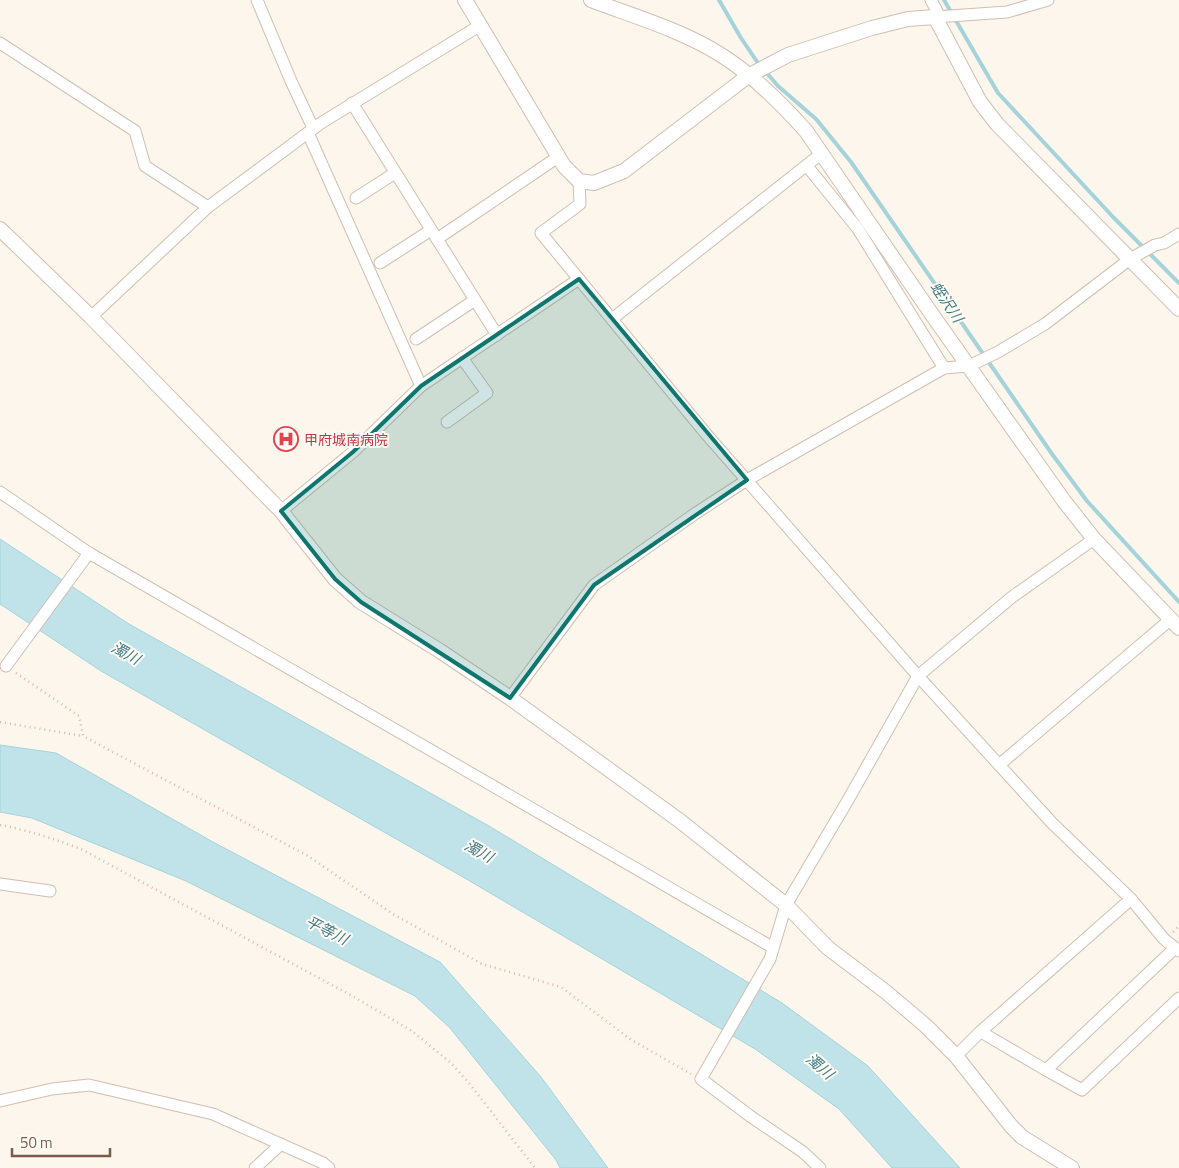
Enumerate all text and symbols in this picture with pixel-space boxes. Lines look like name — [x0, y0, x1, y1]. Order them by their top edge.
water label: 蛭沢川 — [925, 277, 970, 329]
hospital icon: 甲府城南病院 — [273, 426, 299, 452]
place label: 甲府城南病院 — [304, 429, 388, 450]
water label: 濁川 — [107, 636, 146, 671]
water label: 濁川 — [460, 834, 499, 869]
water label: 平等川 — [302, 910, 354, 951]
water label: 濁川 — [801, 1047, 840, 1086]
scale bar — [12, 1126, 110, 1158]
text: 50 m — [20, 1131, 53, 1154]

